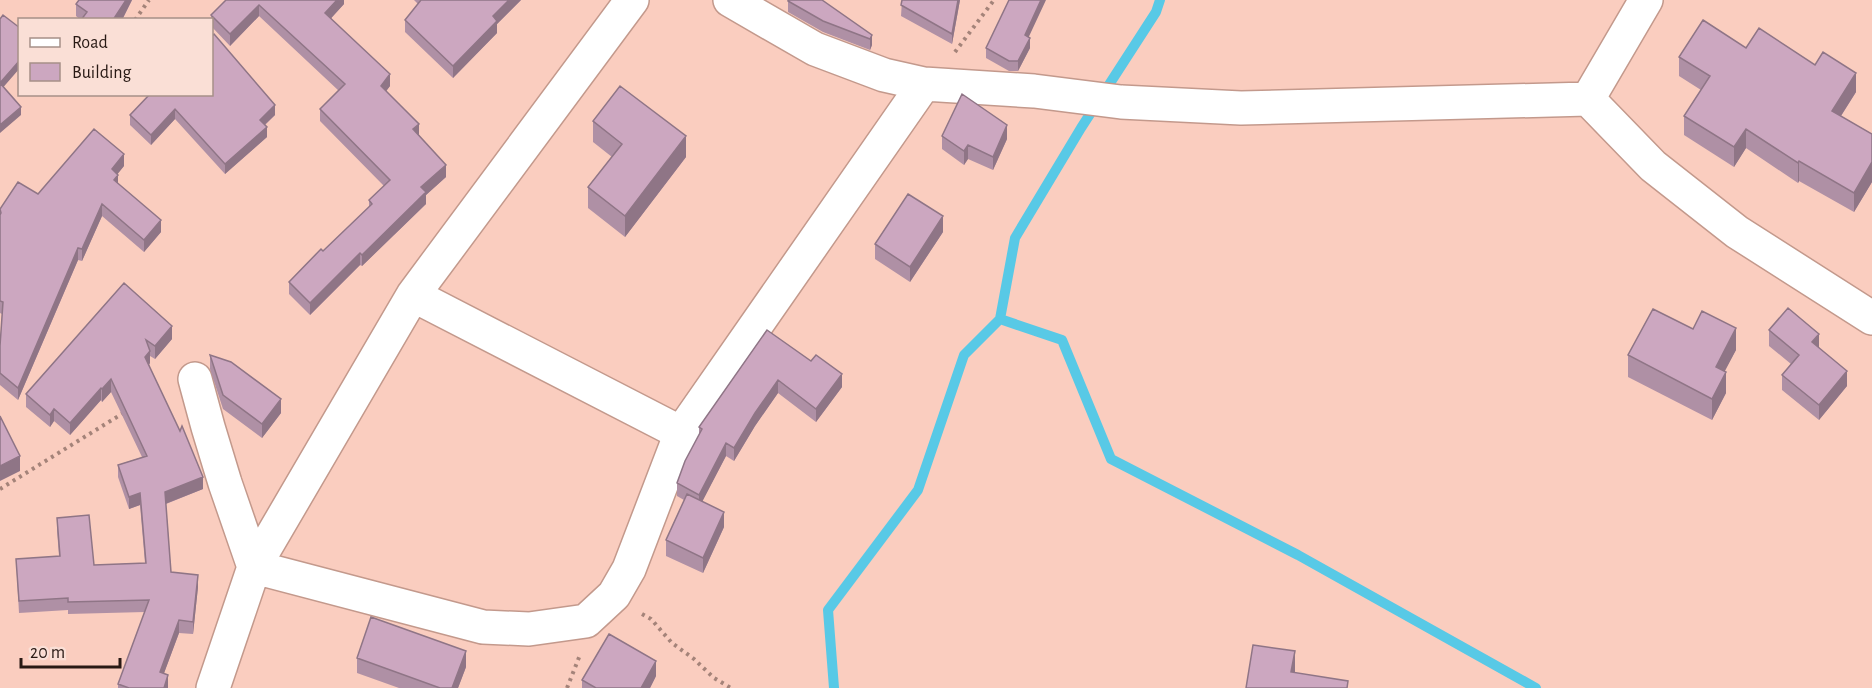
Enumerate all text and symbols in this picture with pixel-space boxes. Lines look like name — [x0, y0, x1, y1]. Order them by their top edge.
legend — [18, 18, 213, 96]
text: Road — [72, 34, 108, 52]
text: Building — [72, 64, 132, 82]
scale bar — [21, 631, 120, 669]
text: 20 m — [30, 644, 65, 662]

